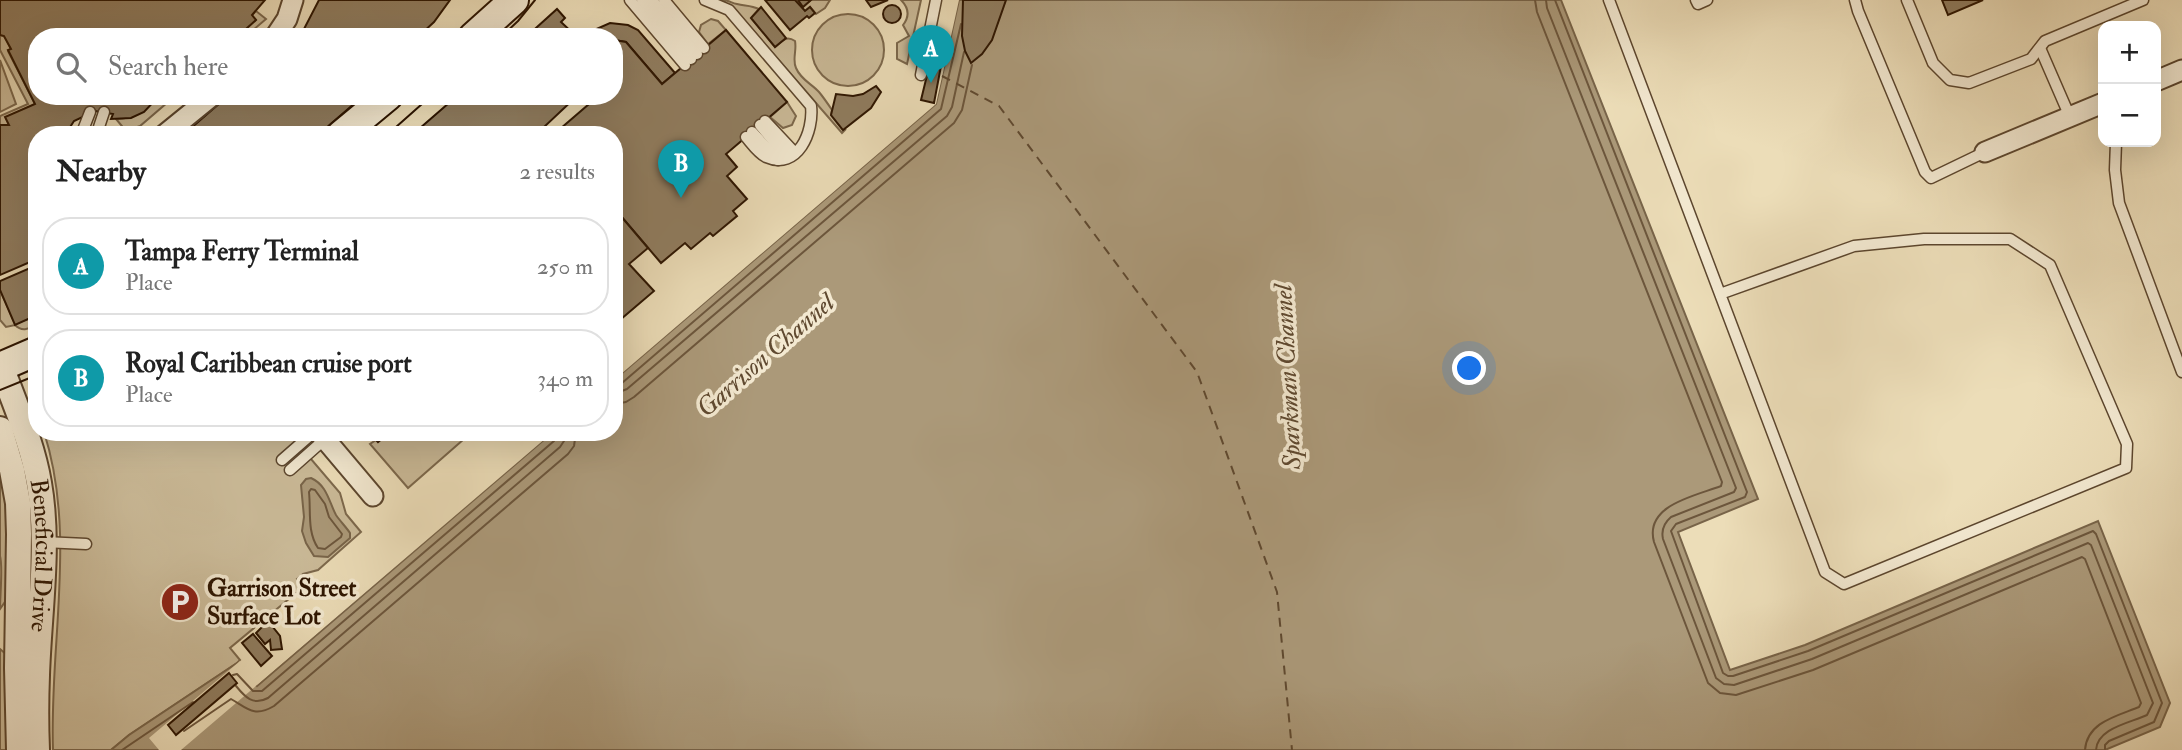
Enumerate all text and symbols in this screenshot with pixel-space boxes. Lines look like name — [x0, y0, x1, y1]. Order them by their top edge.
map controls — [2098, 21, 2161, 147]
button: + — [2098, 21, 2161, 84]
pin: A — [908, 25, 954, 83]
search box — [28, 28, 623, 105]
icon: search — [52, 48, 90, 86]
text: Search here — [108, 51, 228, 83]
button: − — [2098, 84, 2161, 147]
pin: B — [658, 140, 704, 198]
text: Nearby — [56, 153, 146, 190]
text: 2 results — [520, 157, 595, 186]
text: Tampa Ferry Terminal — [125, 236, 359, 268]
text: A — [74, 252, 88, 281]
text: 250 m — [537, 252, 593, 281]
text: Place — [125, 268, 173, 297]
water label: Sparkman Channel — [1267, 282, 1309, 471]
water label: Garrison Channel — [690, 286, 843, 424]
text: Royal Caribbean cruise port — [125, 348, 412, 380]
your location — [1452, 351, 1486, 385]
text: B — [73, 364, 89, 393]
text: 340 m — [537, 364, 593, 393]
text: Place — [125, 380, 173, 409]
street label: Beneficial Drive — [23, 477, 59, 633]
place label: Garrison Street Surface Lot — [207, 573, 357, 632]
parking icon: Garrison Street Surface Lot — [159, 581, 201, 623]

